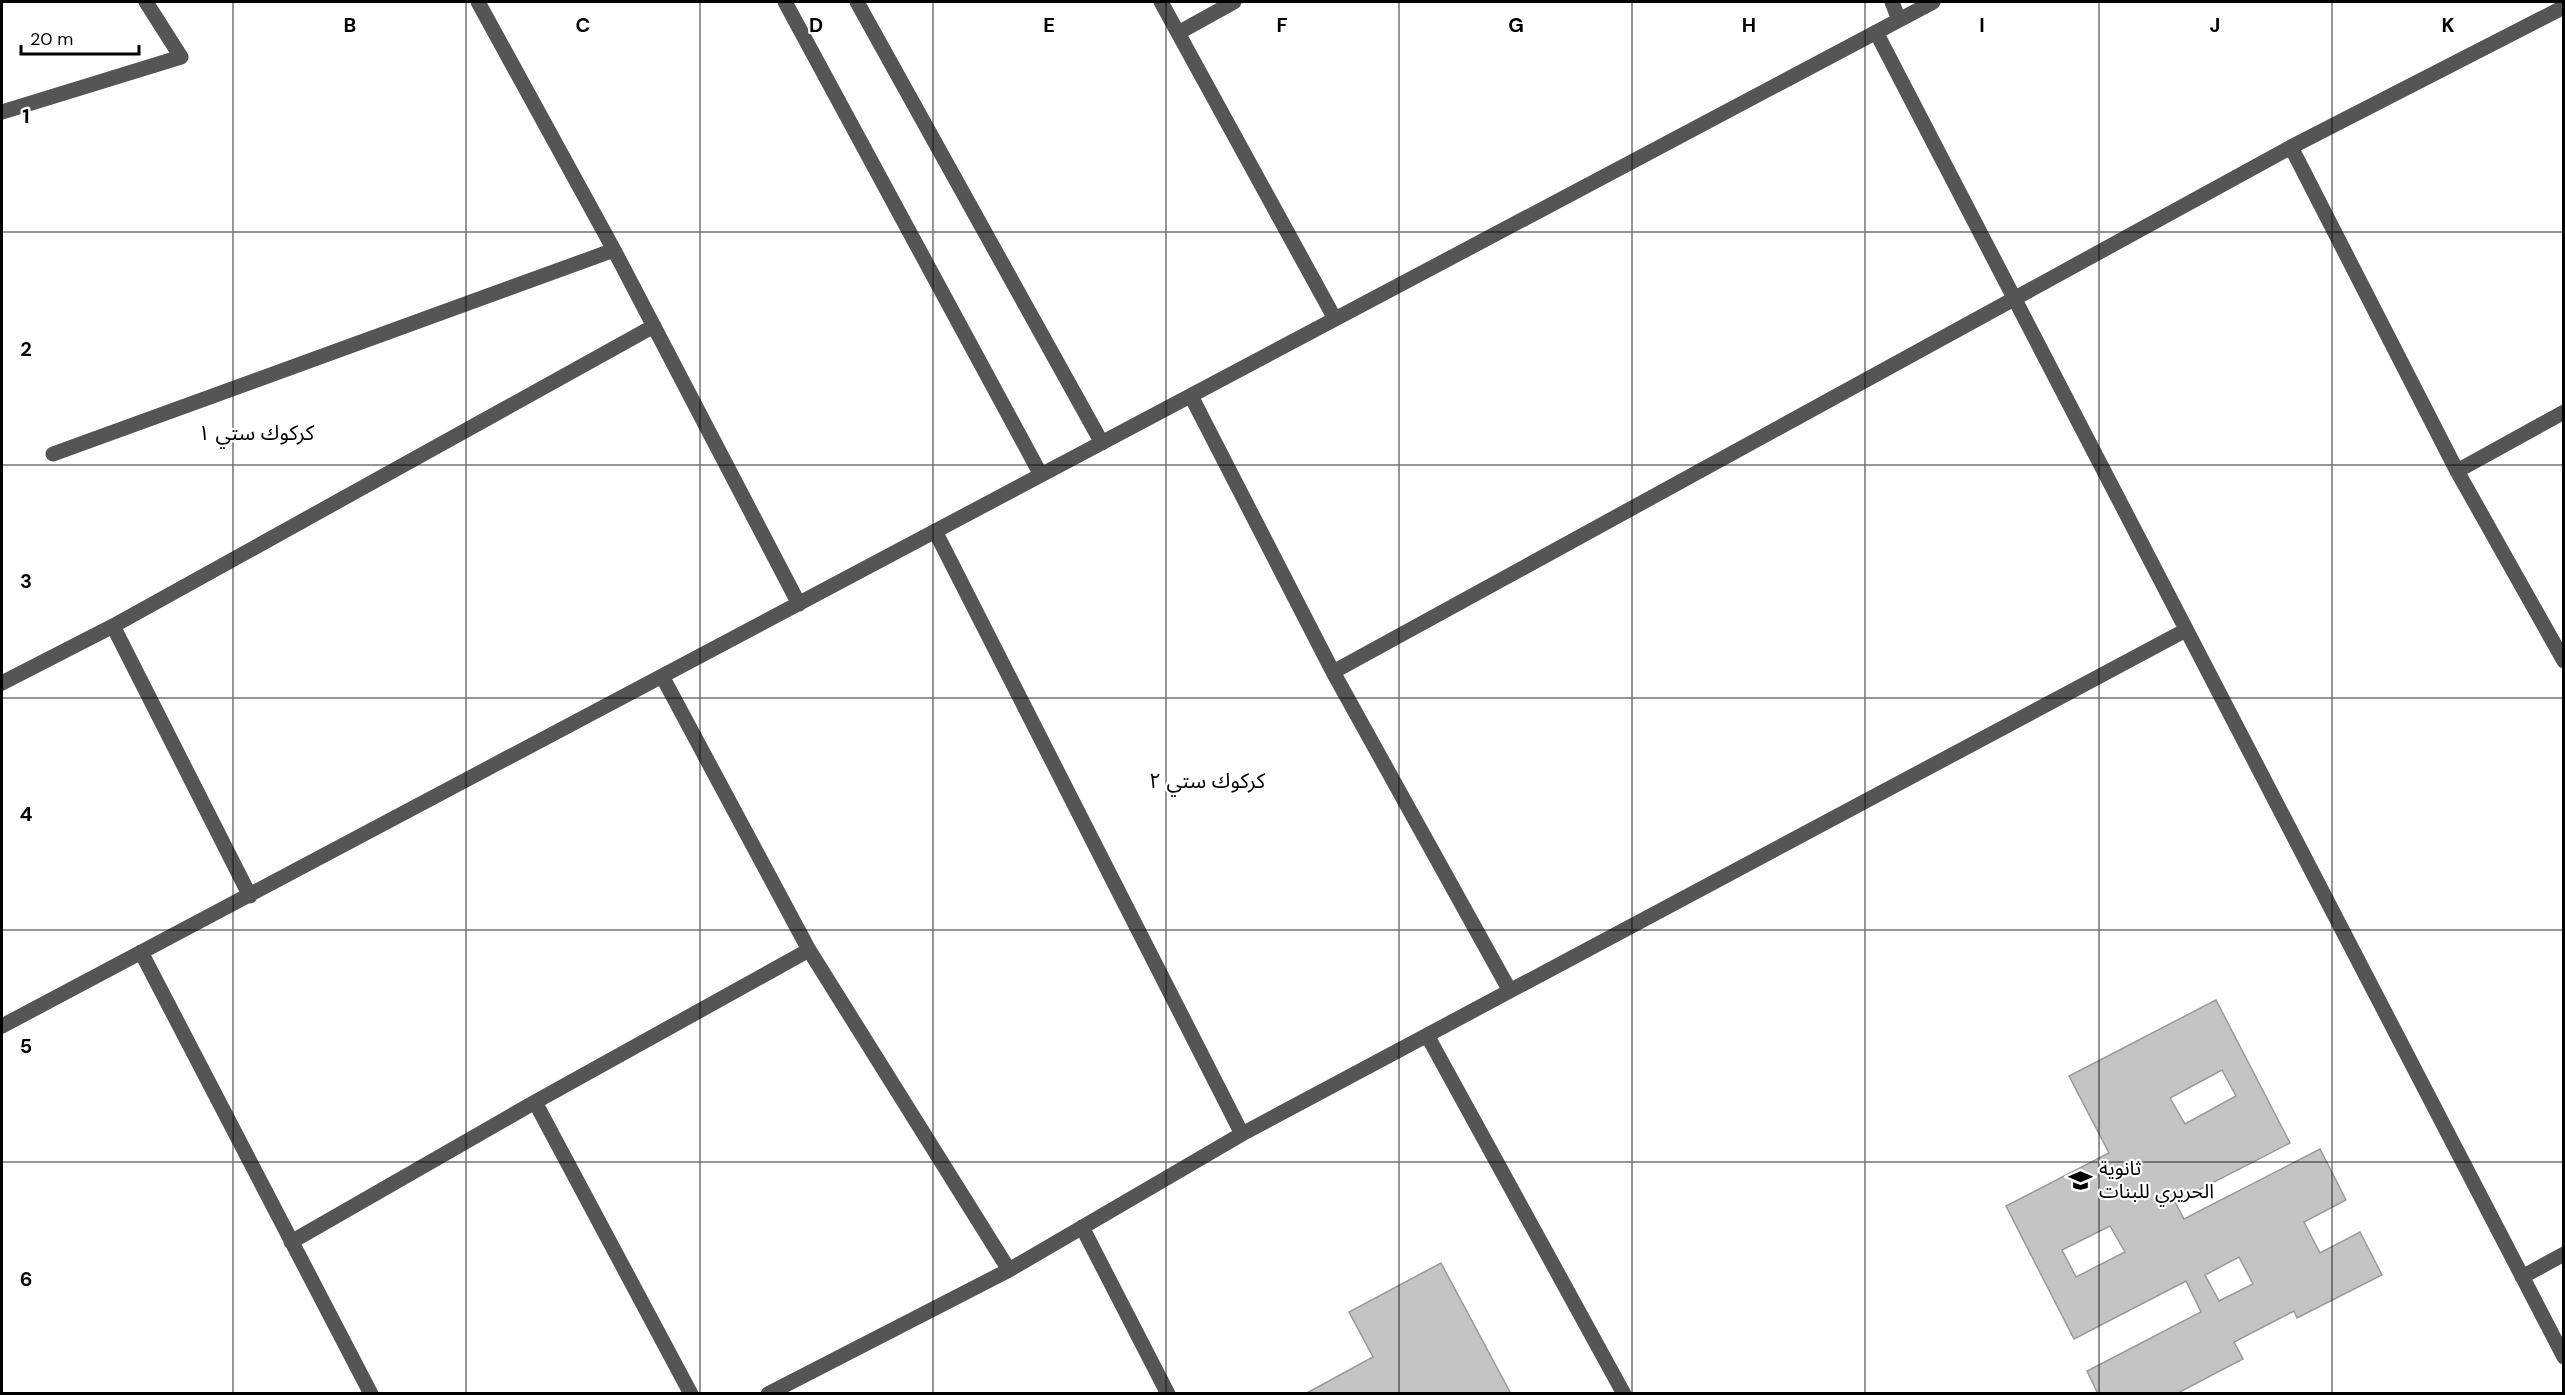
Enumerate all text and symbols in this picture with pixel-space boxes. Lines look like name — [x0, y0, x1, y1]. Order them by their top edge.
text: B — [344, 12, 356, 38]
text: C — [576, 12, 590, 38]
text: D — [809, 12, 823, 38]
text: E — [1043, 12, 1055, 38]
text: F — [1276, 12, 1288, 38]
text: G — [1508, 12, 1524, 38]
text: H — [1742, 12, 1756, 38]
text: I — [1979, 12, 1985, 38]
text: J — [2210, 12, 2220, 38]
text: K — [2441, 12, 2455, 38]
scale bar — [21, 18, 140, 56]
text: 20 m — [30, 27, 73, 51]
text: 1 — [22, 103, 30, 129]
text: 2 — [20, 336, 32, 362]
district label: كركوك ستي ١ — [198, 419, 314, 449]
text: 3 — [20, 568, 32, 594]
district label: كركوك ستي ٢ — [1149, 767, 1265, 797]
text: 4 — [20, 801, 33, 827]
text: 5 — [20, 1033, 32, 1059]
place label: ثانوية الحريري للبنات — [2099, 1155, 2214, 1207]
school or university icon: ثانوية الحريري للبنات — [2068, 1167, 2094, 1193]
text: 6 — [20, 1266, 32, 1292]

